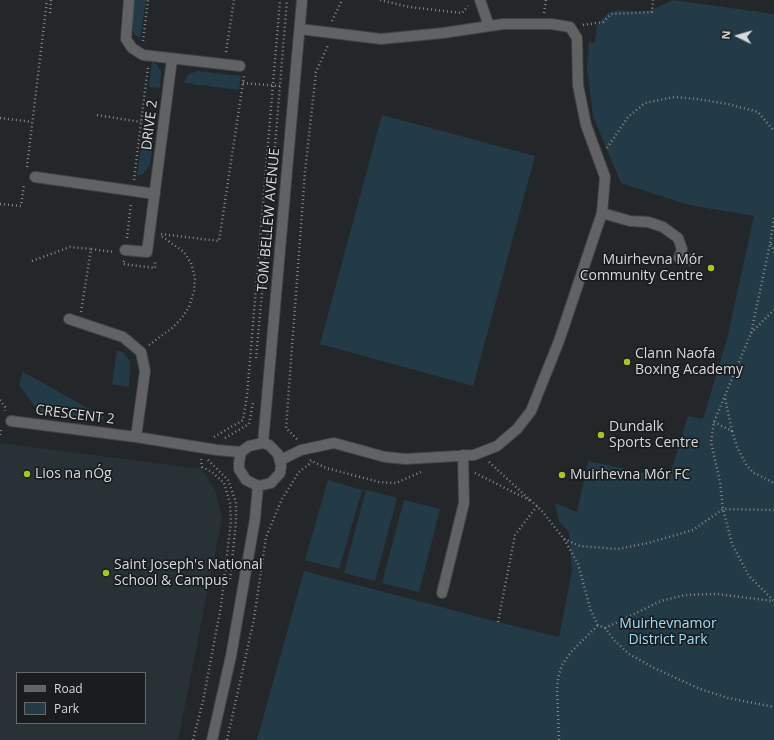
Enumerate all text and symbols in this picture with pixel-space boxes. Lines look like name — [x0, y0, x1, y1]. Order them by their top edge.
north arrow — [718, 16, 758, 56]
text: N — [718, 30, 733, 40]
street label: DRIVE 2 — [139, 99, 161, 151]
street label: TOM BELLEW AVENUE — [254, 147, 284, 293]
place label: Muirhevna Mór Community Centre — [580, 252, 703, 284]
marker: Muirhevna Mór Community Centre — [706, 263, 716, 273]
place label: Clann Naofa Boxing Academy — [635, 346, 743, 378]
marker: Clann Naofa Boxing Academy — [622, 357, 632, 367]
street label: CRESCENT 2 — [35, 402, 115, 428]
place label: Dundalk Sports Centre — [609, 419, 699, 452]
marker: Dundalk Sports Centre — [596, 430, 606, 440]
place label: Lios na nÓg — [35, 466, 112, 482]
place label: Muirhevna Mór FC — [570, 467, 690, 483]
marker: Lios na nÓg — [22, 469, 32, 479]
marker: Muirhevna Mór FC — [557, 470, 567, 480]
place label: Saint Joseph's National School & Campus — [114, 557, 263, 590]
marker: Saint Joseph's National School & Campus — [101, 568, 111, 578]
park label: Muirhevnamor District Park — [619, 616, 717, 648]
legend — [16, 672, 146, 724]
text: Road — [54, 680, 83, 697]
text: Park — [54, 700, 79, 717]

